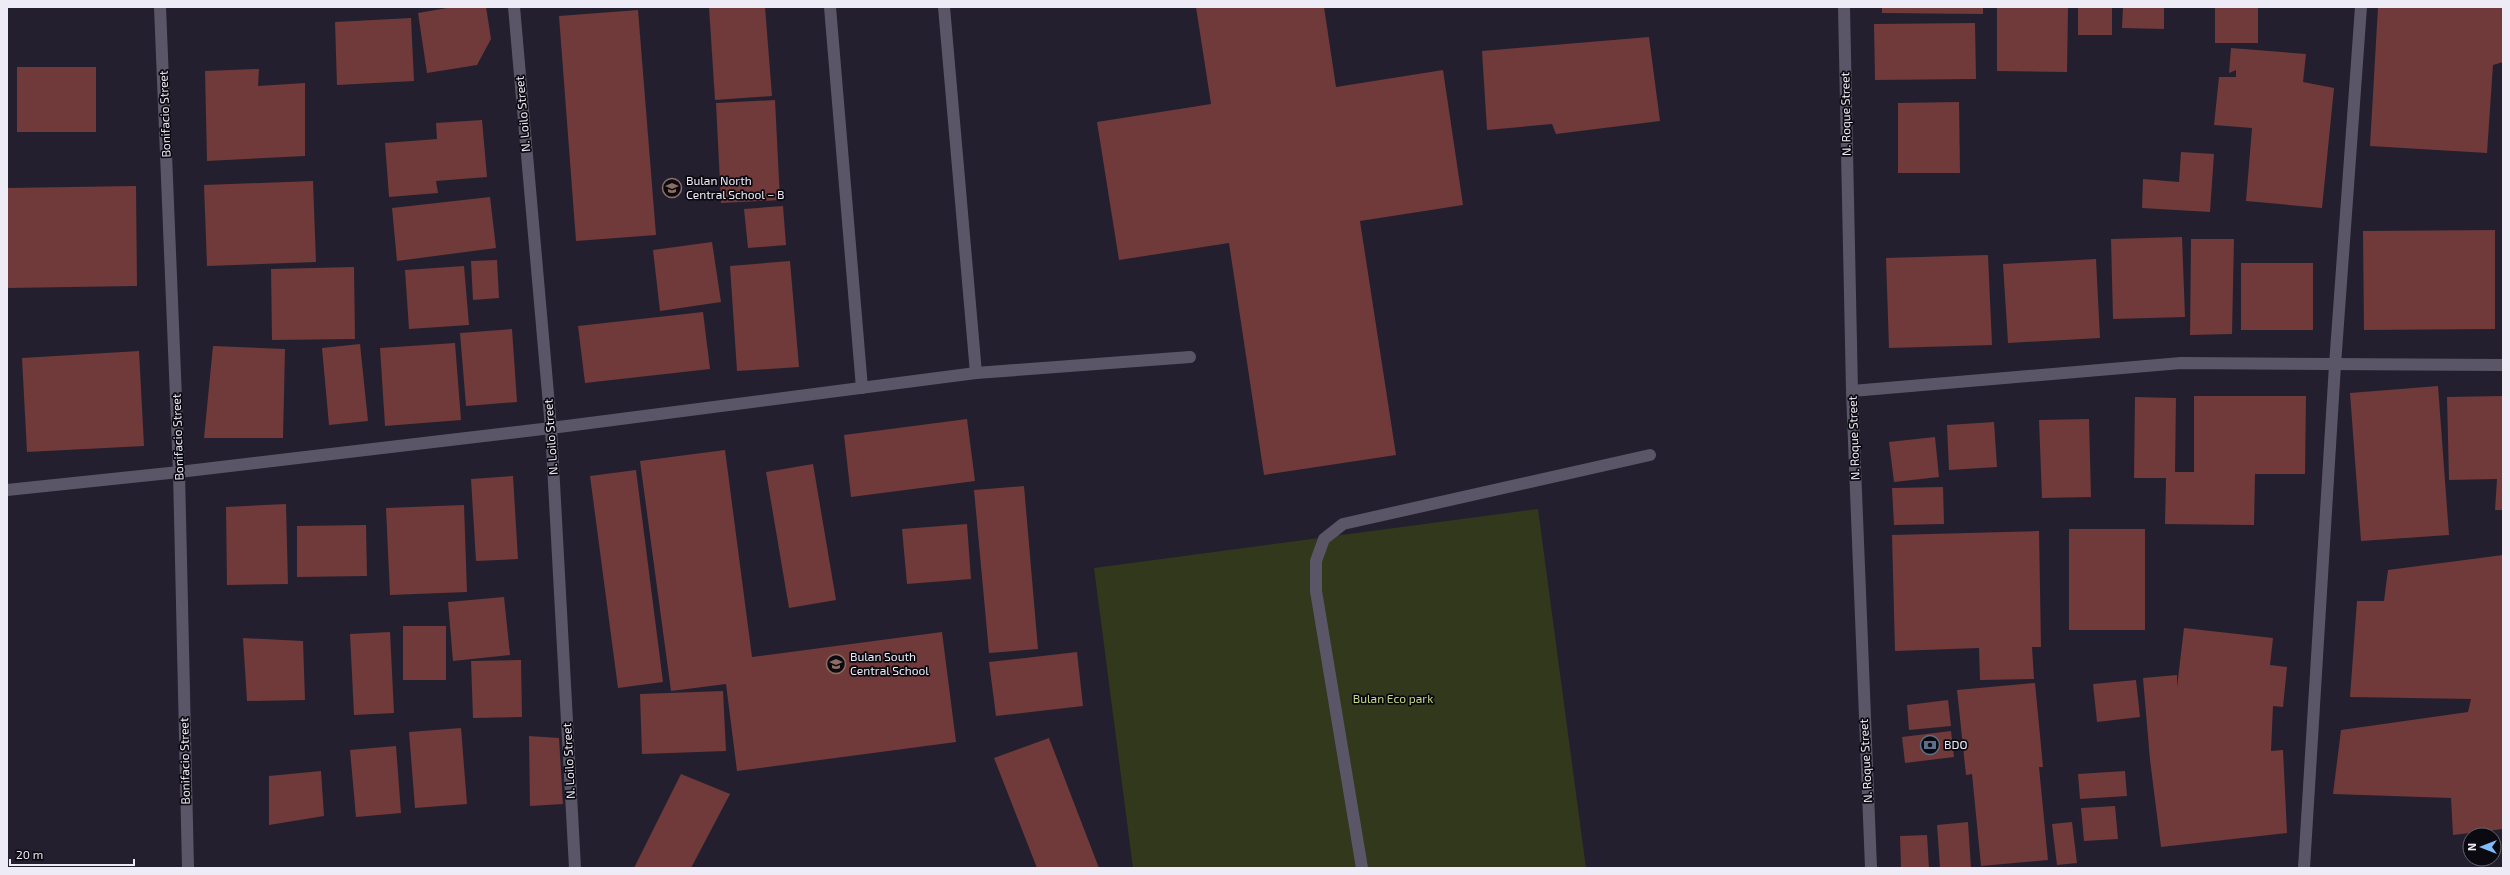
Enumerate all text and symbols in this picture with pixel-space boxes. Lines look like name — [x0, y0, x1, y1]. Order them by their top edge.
street label: Bonifacio Street — [155, 70, 173, 158]
street label: N. Roque Street — [1837, 71, 1853, 156]
street label: N. Loilo Street — [512, 75, 532, 153]
place label: Bulan North Central School – B — [686, 173, 785, 201]
school or university icon: Bulan North Central School – B — [661, 177, 683, 199]
street label: Bonifacio Street — [168, 393, 186, 481]
street label: N. Roque Street — [1845, 395, 1861, 480]
street label: N. Loilo Street — [540, 398, 560, 476]
place label: Bulan South Central School — [850, 649, 929, 677]
school or university icon: Bulan South Central School — [825, 653, 847, 675]
park label: Bulan Eco park — [1353, 691, 1433, 705]
street label: Bonifacio Street — [176, 717, 192, 805]
street label: N. Roque Street — [1856, 718, 1874, 803]
street label: N. Loilo Street — [559, 722, 577, 799]
bank icon: BDO — [1919, 734, 1941, 756]
place label: BDO — [1944, 737, 1967, 751]
north arrow — [2462, 827, 2502, 867]
scale bar — [10, 841, 134, 867]
text: N — [2465, 843, 2478, 851]
text: 20 m — [16, 847, 43, 861]

